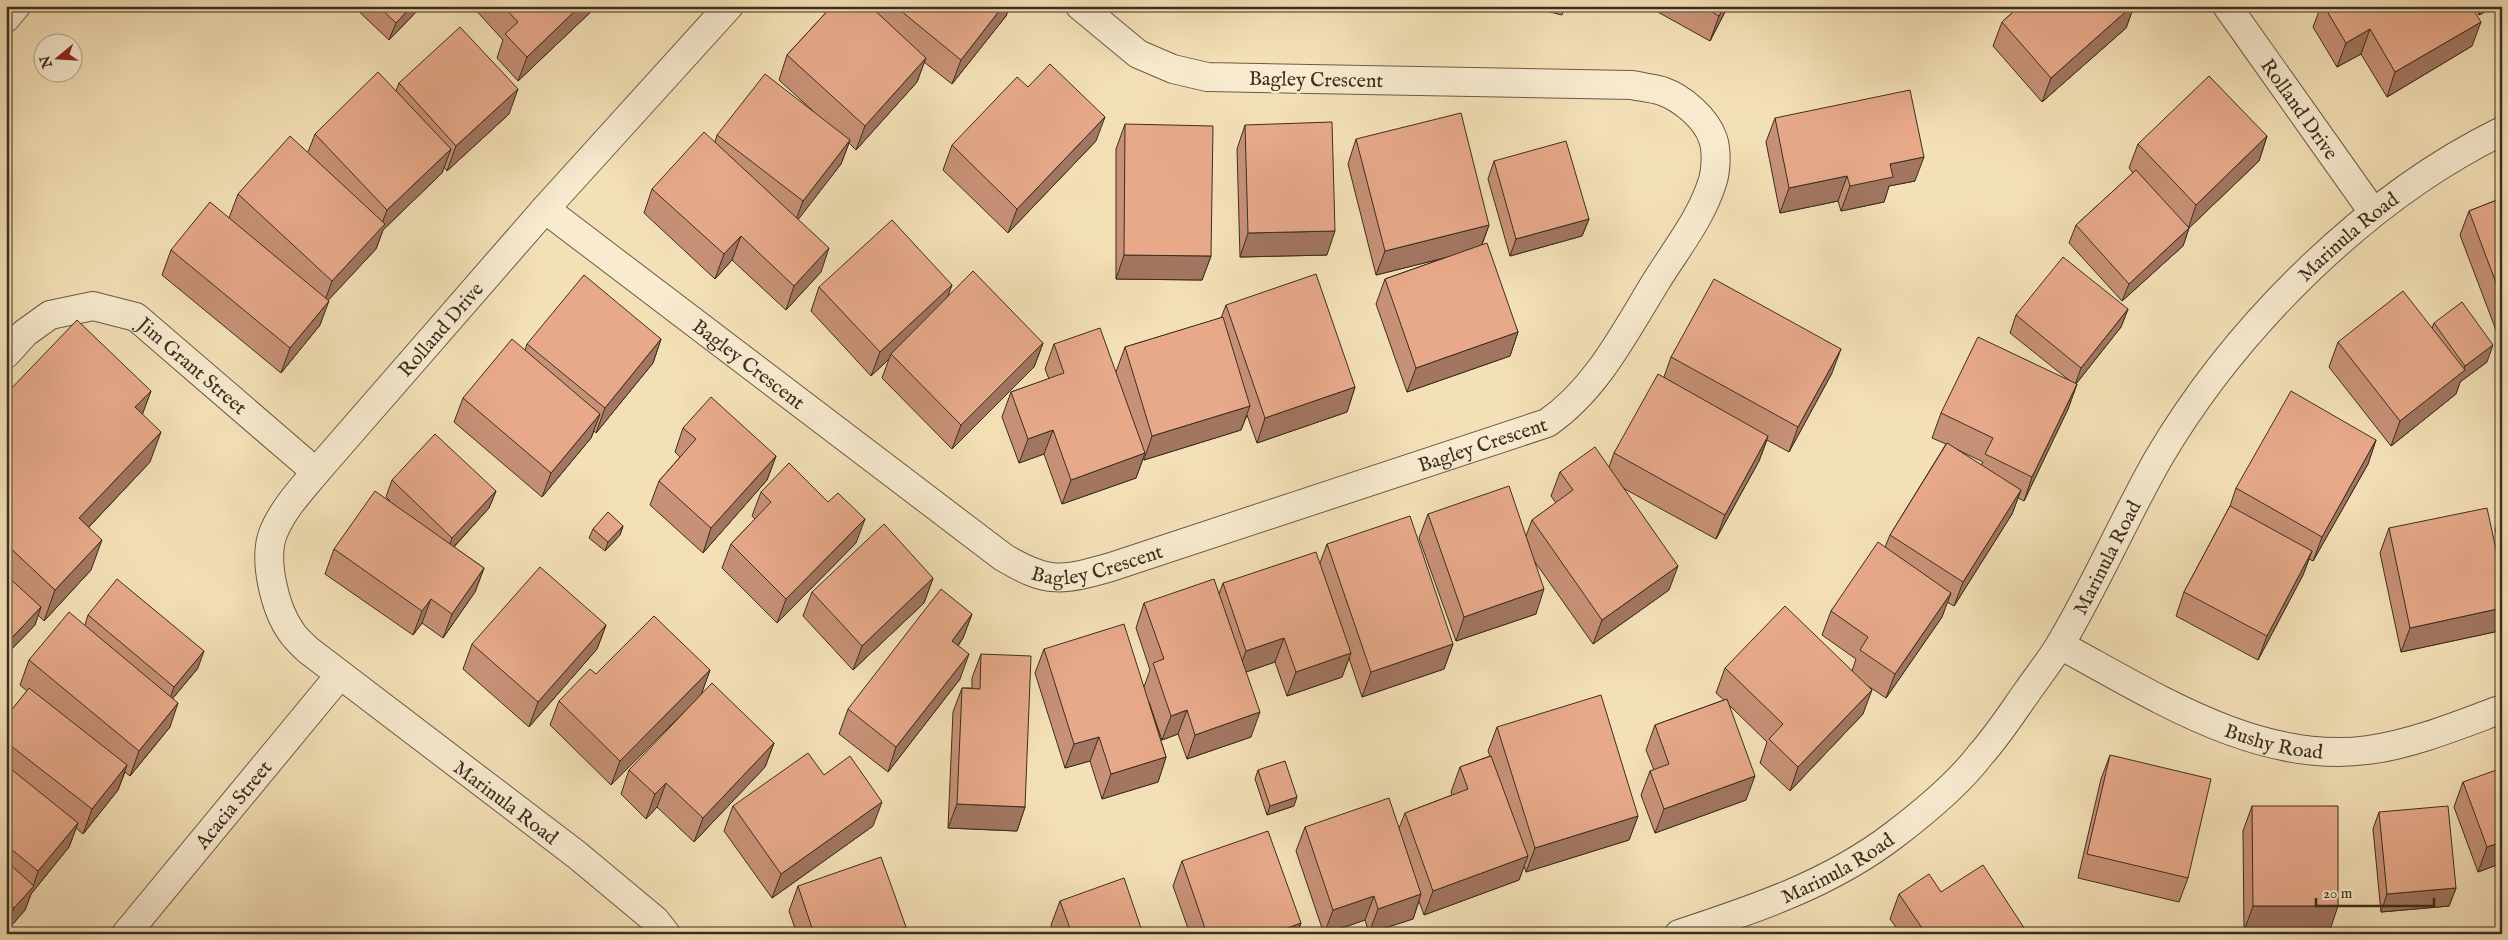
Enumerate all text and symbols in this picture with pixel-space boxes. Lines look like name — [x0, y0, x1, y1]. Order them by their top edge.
north arrow — [32, 32, 82, 82]
text: N — [36, 53, 57, 71]
street label: Rolland Drive — [2254, 54, 2343, 165]
street label: Bagley Crescent — [1249, 67, 1384, 94]
street label: Marinula Road — [2293, 187, 2404, 288]
street label: Rolland Drive — [393, 277, 490, 383]
street label: Jim Grant Street — [130, 311, 252, 421]
street label: Bagley Crescent — [687, 314, 809, 416]
street label: Bagley Crescent — [1415, 413, 1551, 479]
street label: Marinula Road — [2068, 496, 2148, 620]
street label: Bagley Crescent — [1028, 540, 1166, 592]
street label: Bushy Road — [2221, 719, 2324, 766]
street label: Acacia Street — [190, 756, 278, 856]
street label: Marinula Road — [448, 756, 563, 851]
street label: Marinula Road — [1778, 828, 1900, 910]
scale bar — [2316, 875, 2433, 907]
text: 20 m — [2323, 884, 2353, 903]

